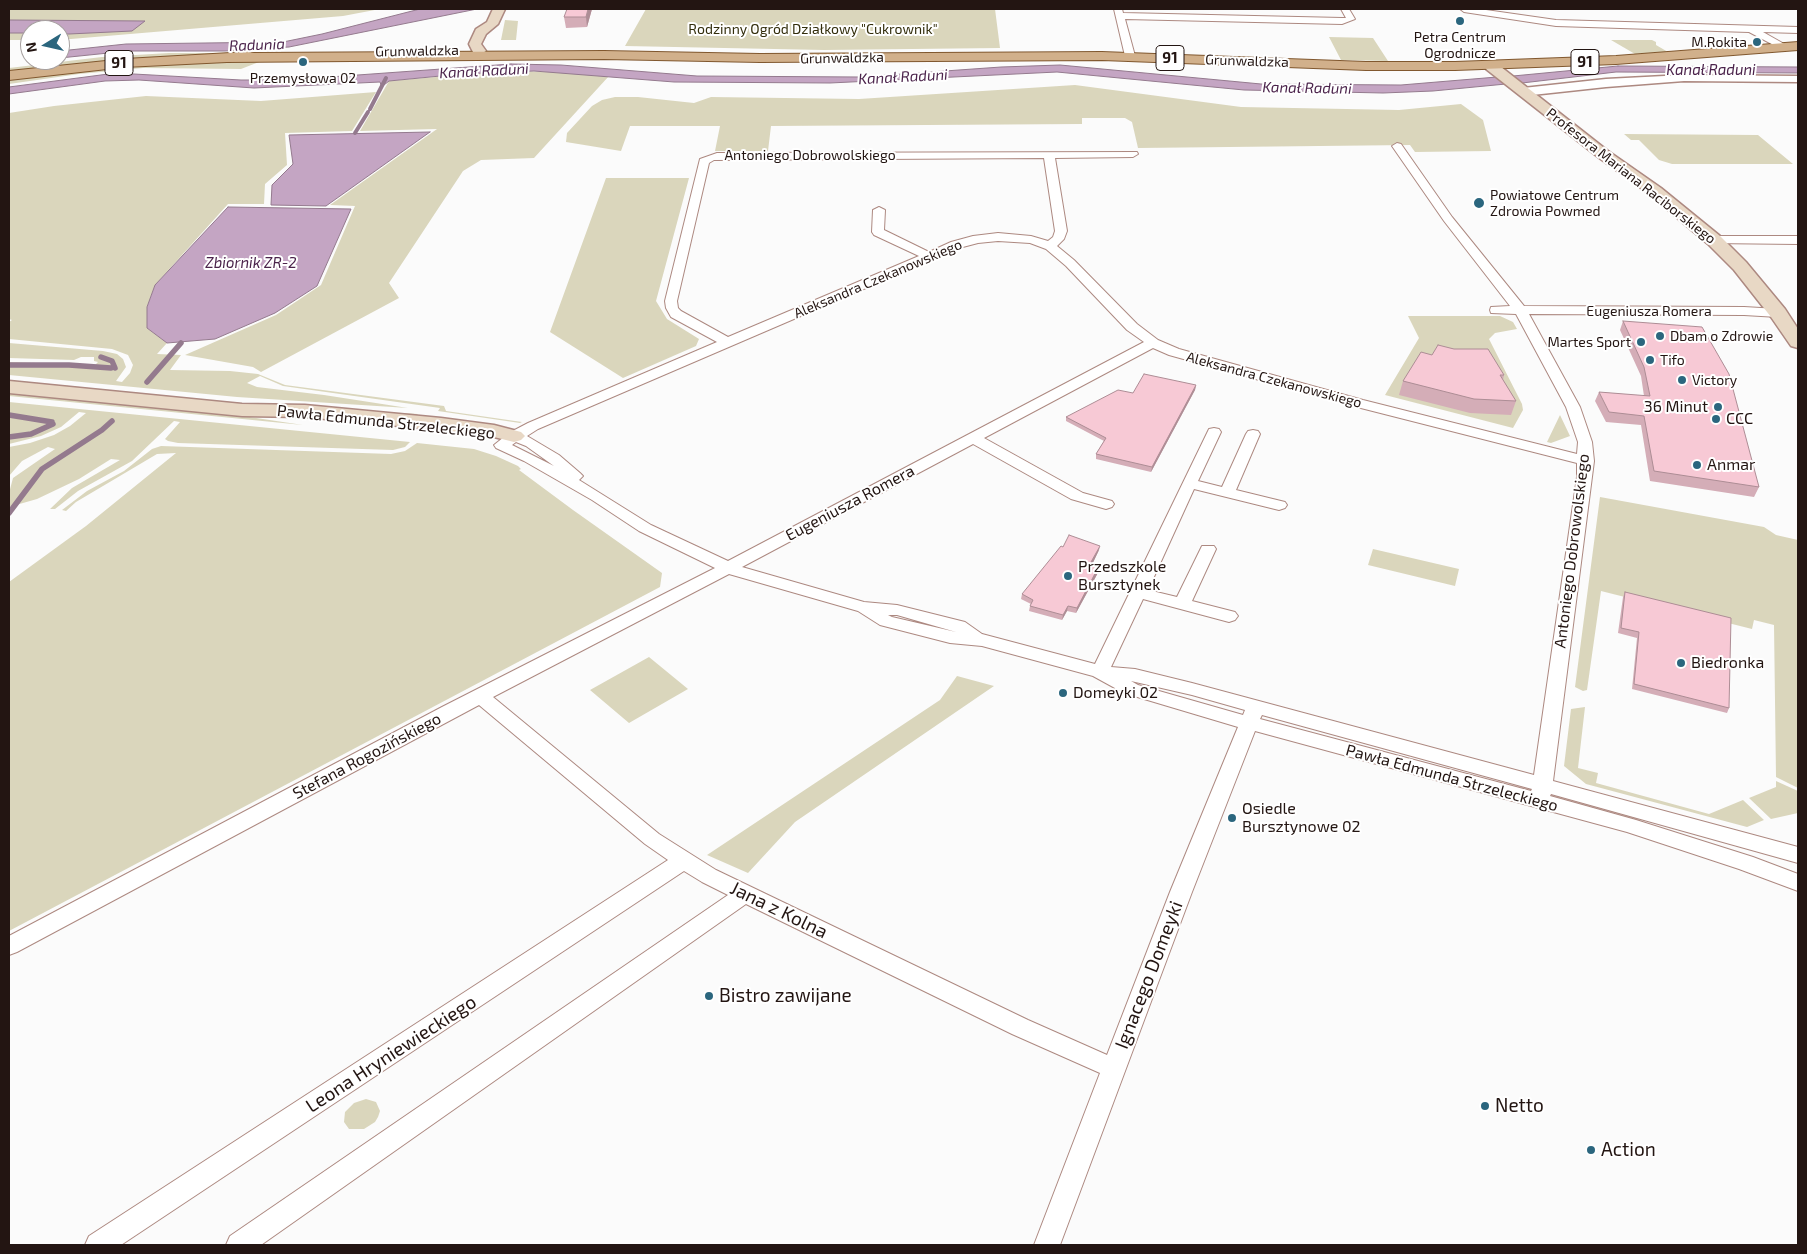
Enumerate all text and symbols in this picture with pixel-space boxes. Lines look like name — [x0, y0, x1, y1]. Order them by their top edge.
marker: Petra Centrum Ogrodnicze — [1454, 15, 1466, 27]
north arrow — [20, 20, 70, 70]
park label: Rodzinny Ogród Działkowy "Cukrownik" — [688, 21, 938, 37]
place label: Petra Centrum Ogrodnicze — [1414, 29, 1506, 62]
place label: M.Rokita — [1691, 34, 1747, 50]
water label: Radunia — [229, 35, 285, 55]
marker: M.Rokita — [1751, 36, 1763, 48]
text: N — [21, 41, 40, 54]
street label: Grunwaldzka — [375, 42, 459, 60]
road number: 91 — [1156, 46, 1184, 70]
street label: Grunwaldzka — [800, 49, 884, 67]
road number: 91 — [105, 50, 133, 76]
road number: 91 — [1571, 50, 1599, 74]
street label: Grunwaldzka — [1205, 51, 1289, 71]
marker: Przemysłowa 02 — [297, 56, 309, 68]
water label: Kanał Raduni — [439, 60, 529, 82]
water label: Kanał Raduni — [1666, 61, 1756, 79]
water label: Kanał Raduni — [858, 66, 948, 88]
place label: Przemysłowa 02 — [250, 70, 356, 86]
water label: Kanał Raduni — [1262, 78, 1352, 98]
street label: Profesora Mariana Raciborskiego — [1543, 105, 1719, 247]
street label: Antoniego Dobrowolskiego — [724, 147, 896, 163]
place label: Powiatowe Centrum Zdrowia Powmed — [1490, 187, 1619, 220]
marker: Powiatowe Centrum Zdrowia Powmed — [1472, 196, 1486, 210]
street label: Aleksandra Czekanowskiego — [791, 236, 965, 322]
water label: Zbiornik ZR-2 — [205, 254, 297, 272]
street label: Eugeniusza Romera — [1586, 303, 1712, 319]
place label: Dbam o Zdrowie — [1670, 328, 1773, 344]
marker: Dbam o Zdrowie — [1654, 330, 1666, 342]
place label: Martes Sport — [1547, 334, 1631, 350]
marker: Martes Sport — [1635, 336, 1647, 348]
street label: Aleksandra Czekanowskiego — [1184, 348, 1364, 412]
place label: Tifo — [1660, 352, 1685, 368]
marker: Tifo — [1644, 354, 1656, 366]
place label: Victory — [1692, 372, 1737, 388]
marker: Victory — [1676, 374, 1688, 386]
place label: 36 Minut — [1644, 397, 1708, 417]
street label: Pawła Edmunda Strzeleckiego — [276, 401, 496, 443]
marker: 36 Minut — [1712, 401, 1724, 413]
place label: CCC — [1726, 409, 1753, 429]
marker: CCC — [1710, 413, 1722, 425]
street label: Antoniego Dobrowolskiego — [1551, 453, 1593, 649]
place label: Anmar — [1707, 455, 1755, 475]
marker: Anmar — [1691, 459, 1703, 471]
street label: Eugeniusza Romera — [782, 461, 918, 545]
place label: Przedszkole Bursztynek — [1078, 557, 1166, 595]
marker: Przedszkole Bursztynek — [1062, 570, 1074, 582]
place label: Biedronka — [1691, 653, 1764, 673]
marker: Biedronka — [1675, 657, 1687, 669]
place label: Domeyki 02 — [1073, 683, 1158, 703]
marker: Domeyki 02 — [1057, 687, 1069, 699]
street label: Stefana Rogozińskiego — [290, 709, 444, 803]
street label: Pawła Edmunda Strzeleckiego — [1344, 740, 1560, 816]
place label: Osiedle Bursztynowe 02 — [1242, 799, 1361, 837]
marker: Osiedle Bursztynowe 02 — [1226, 812, 1238, 824]
street label: Jana z Kolna — [727, 877, 831, 943]
street label: Ignacego Domeyki — [1110, 898, 1188, 1052]
place label: Bistro zawijane — [719, 985, 852, 1007]
street label: Leona Hryniewieckiego — [302, 990, 480, 1118]
marker: Bistro zawijane — [703, 990, 715, 1002]
place label: Netto — [1495, 1095, 1544, 1117]
marker: Netto — [1479, 1100, 1491, 1112]
place label: Action — [1601, 1139, 1656, 1161]
marker: Action — [1585, 1144, 1597, 1156]

